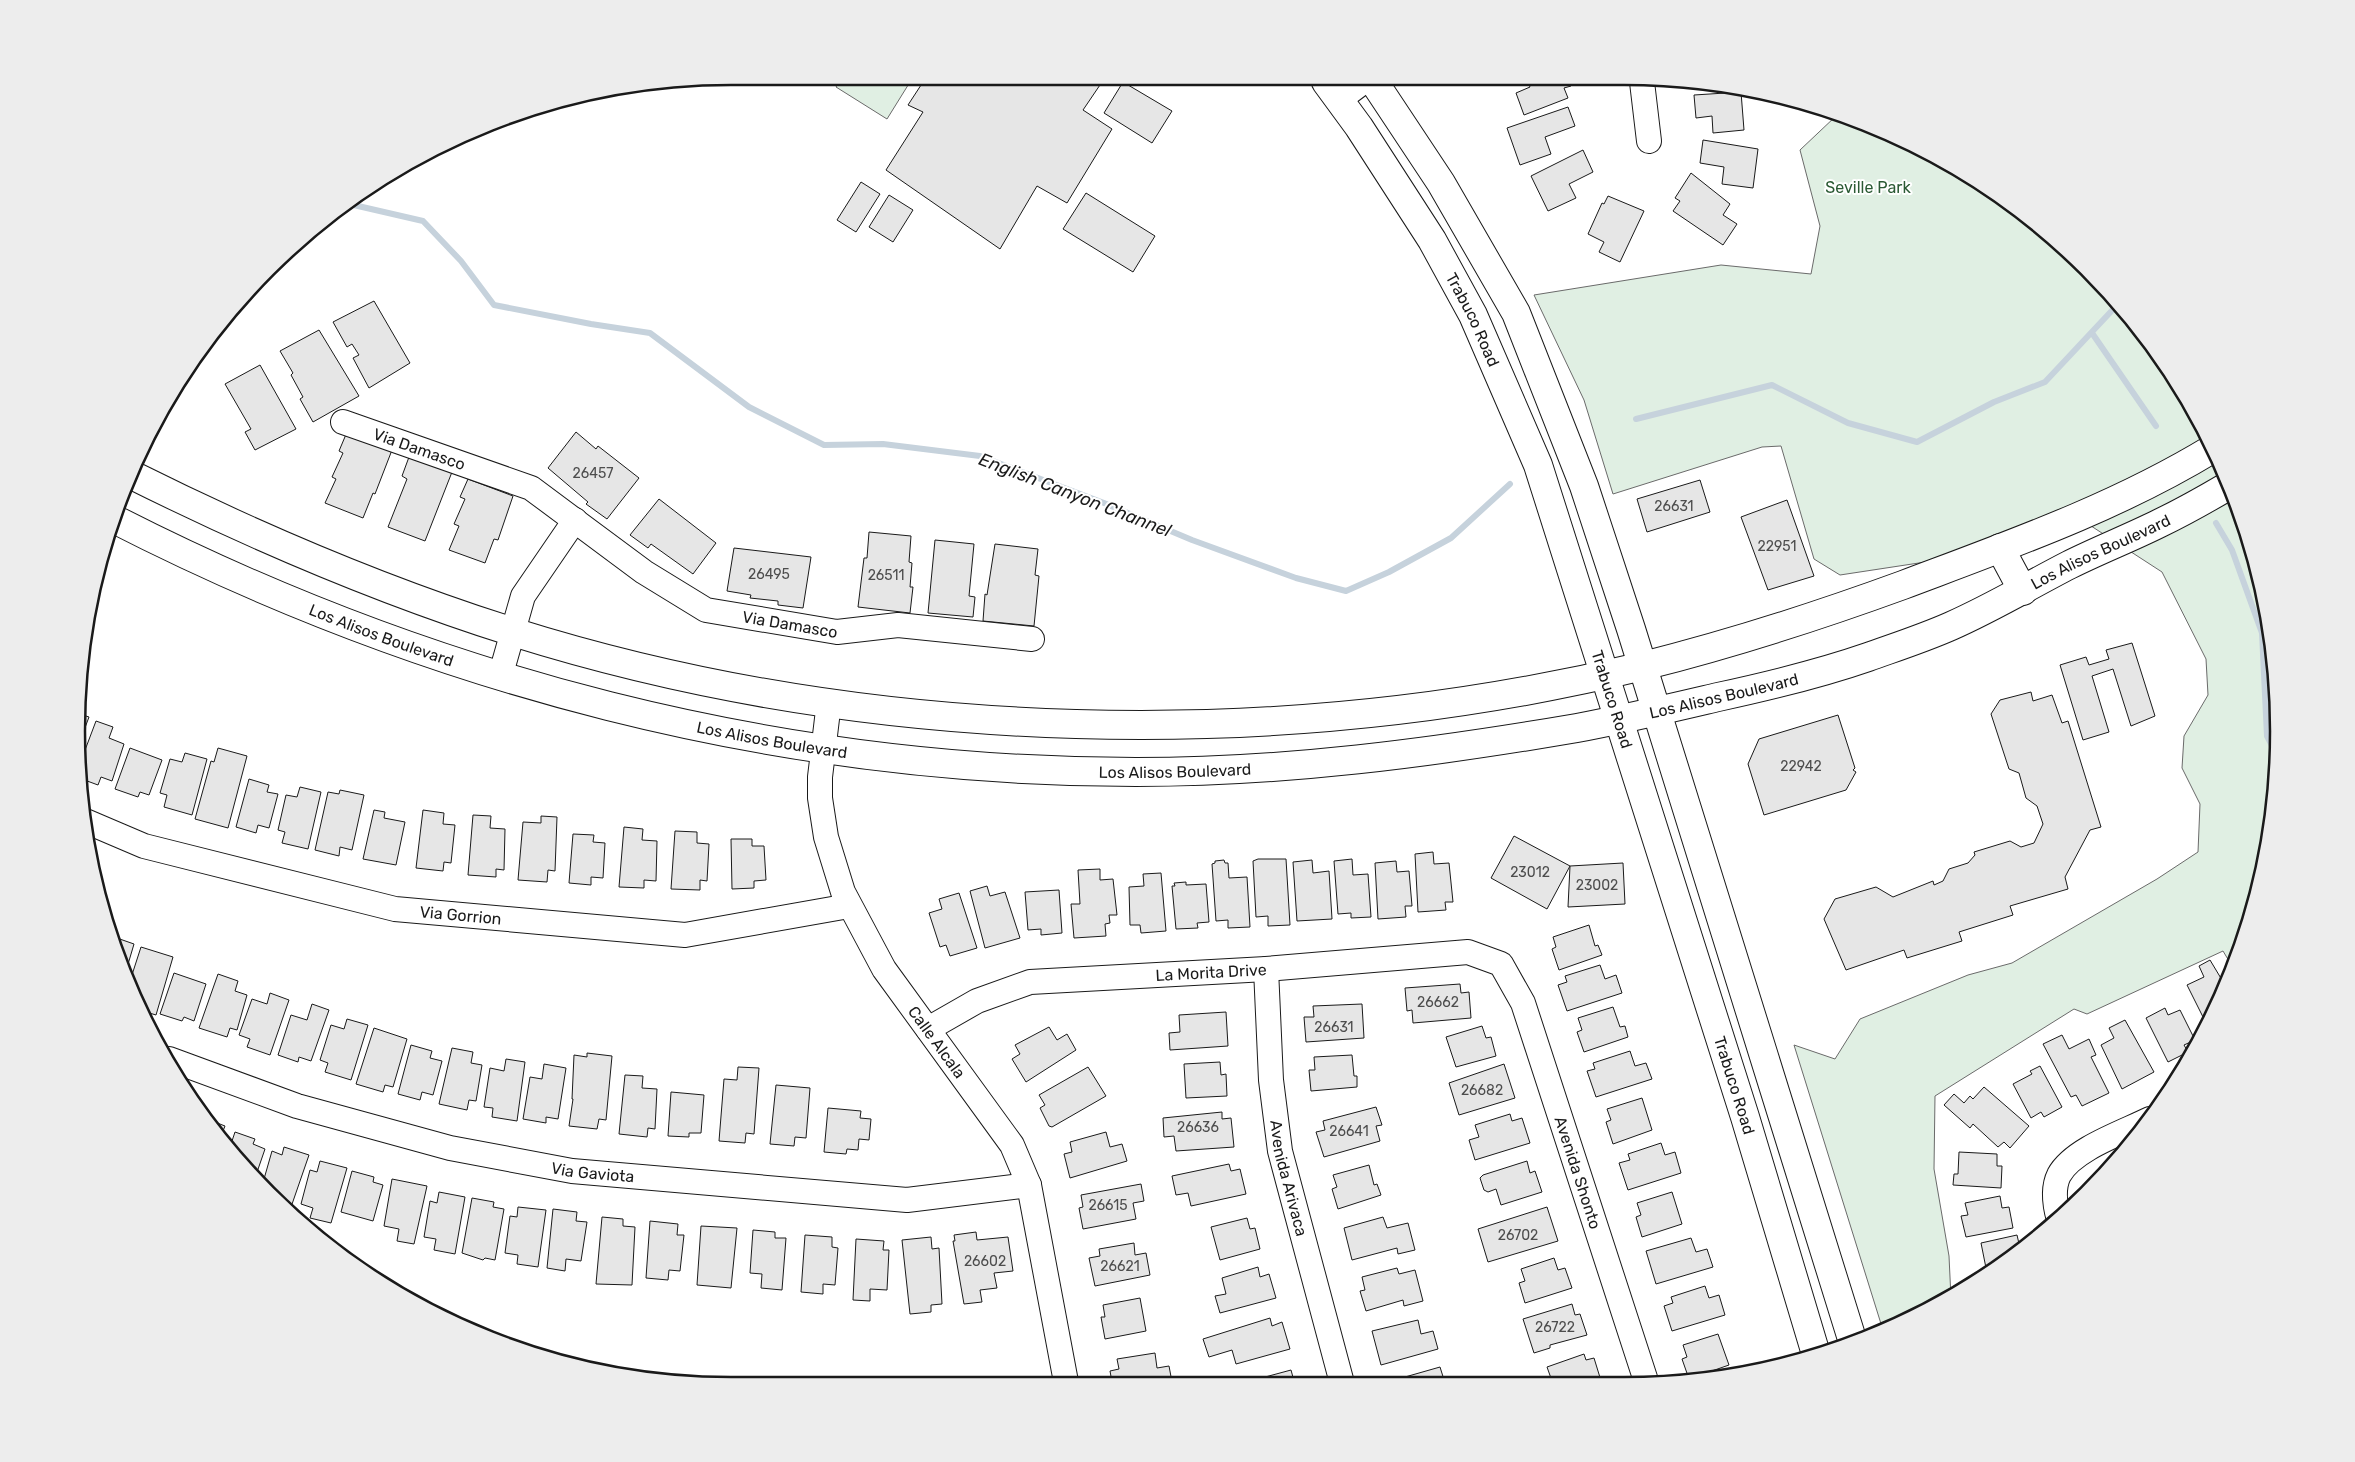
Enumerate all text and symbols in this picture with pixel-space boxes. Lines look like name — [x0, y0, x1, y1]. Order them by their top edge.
park label: Seville Park — [1825, 178, 1911, 197]
street label: Trabuco Road — [1442, 270, 1503, 370]
street label: Via Damasco — [371, 424, 468, 474]
water label: English Canyon Channel — [976, 448, 1175, 542]
house number: 26457 — [573, 465, 613, 482]
house number: 26631 — [1654, 498, 1694, 515]
street label: Los Alisos Boulevard — [2028, 510, 2174, 594]
house number: 22951 — [1758, 538, 1796, 555]
house number: 26495 — [748, 566, 790, 583]
house number: 26511 — [868, 567, 904, 584]
street label: Los Alisos Boulevard — [306, 600, 456, 670]
street label: Via Damasco — [741, 607, 839, 642]
street label: Trabuco Road — [1587, 648, 1636, 751]
street label: Los Alisos Boulevard — [1647, 669, 1801, 723]
street label: Los Alisos Boulevard — [695, 718, 848, 762]
house number: 22942 — [1780, 758, 1822, 775]
street label: Los Alisos Boulevard — [1099, 759, 1252, 782]
house number: 23012 — [1510, 864, 1550, 881]
house number: 23002 — [1576, 877, 1618, 894]
street label: Via Gorrion — [419, 902, 502, 929]
street label: La Morita Drive — [1155, 960, 1267, 985]
house number: 26662 — [1417, 994, 1459, 1011]
street label: Calle Alcala — [904, 1002, 969, 1082]
house number: 26631 — [1314, 1019, 1354, 1036]
street label: Trabuco Road — [1710, 1034, 1759, 1137]
house number: 26682 — [1461, 1082, 1503, 1099]
street label: Avenida Shonto — [1550, 1114, 1605, 1232]
house number: 26636 — [1177, 1119, 1219, 1136]
street label: Avenida Arivaca — [1266, 1119, 1311, 1238]
house number: 26641 — [1329, 1123, 1369, 1140]
street label: Via Gaviota — [550, 1158, 635, 1186]
house number: 26615 — [1088, 1197, 1128, 1214]
house number: 26702 — [1498, 1227, 1538, 1244]
house number: 26602 — [964, 1253, 1006, 1270]
house number: 26621 — [1100, 1258, 1140, 1275]
house number: 26722 — [1535, 1319, 1575, 1336]

